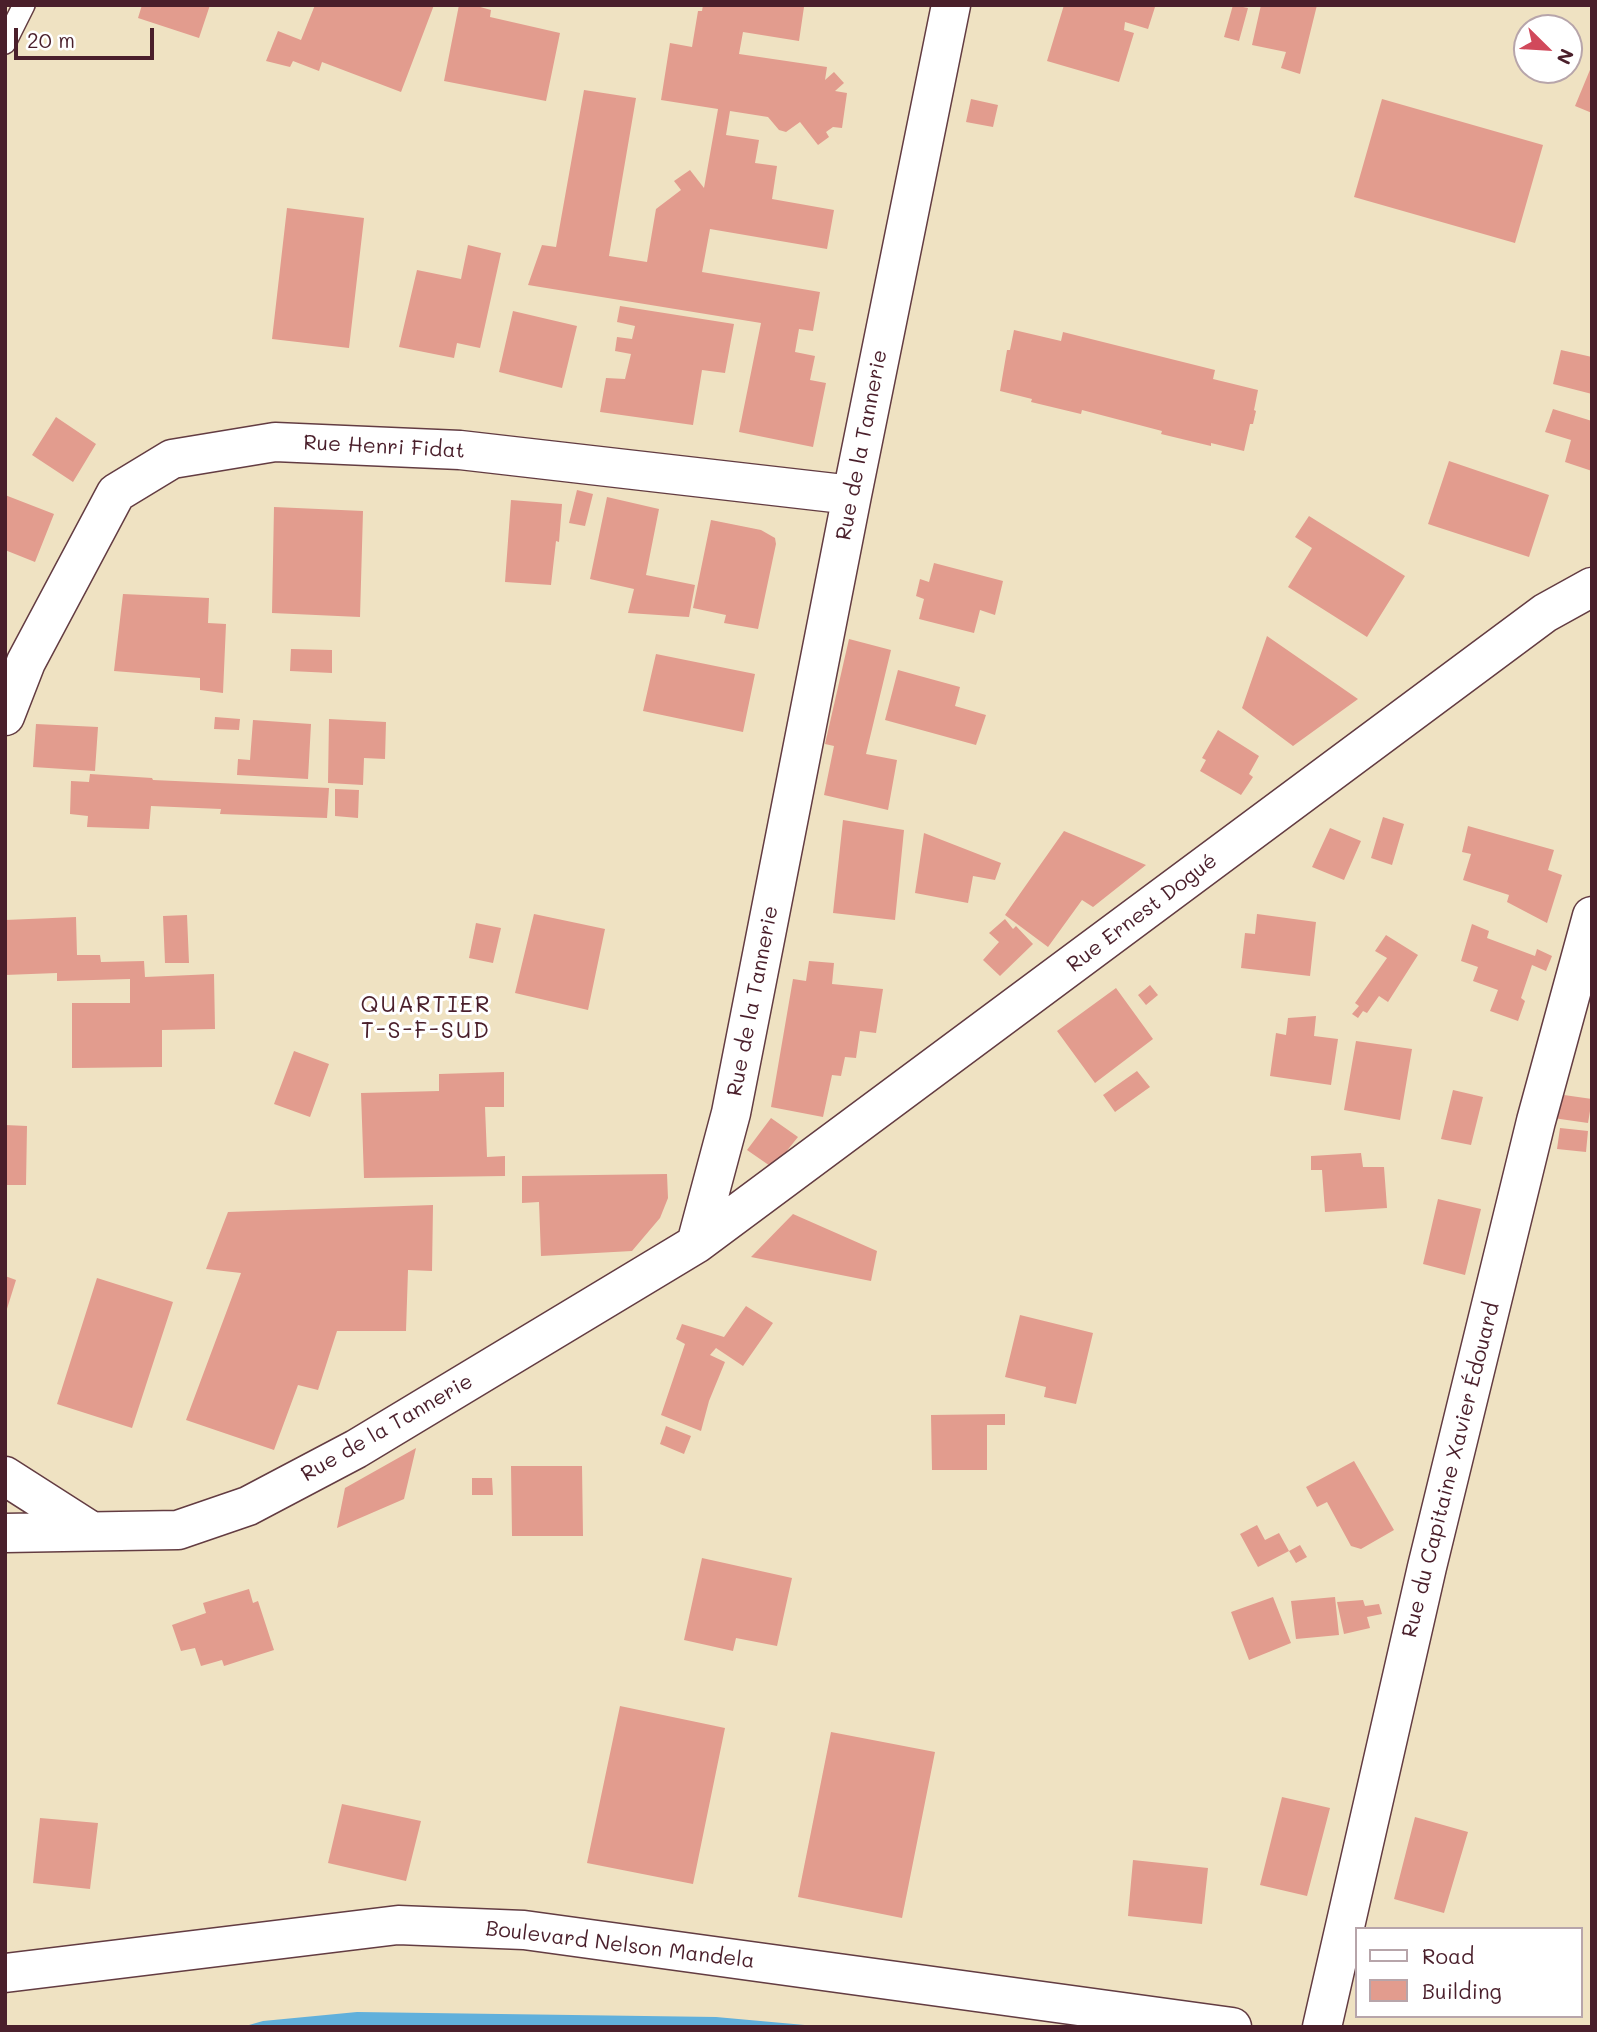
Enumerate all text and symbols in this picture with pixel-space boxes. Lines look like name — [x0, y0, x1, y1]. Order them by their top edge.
scale bar — [18, 14, 158, 58]
north arrow — [1513, 14, 1583, 84]
text: 20 m — [27, 26, 75, 53]
text: N — [1551, 45, 1580, 69]
street label: Rue de la Tannerie — [831, 347, 893, 543]
street label: Rue Henri Fidat — [303, 430, 465, 464]
street label: Rue Ernest Dogué — [1062, 848, 1222, 978]
street label: Rue de la Tannerie — [722, 903, 784, 1099]
district label: QUARTIER T-S-F-SUD — [362, 991, 490, 1045]
street label: Rue du Capitaine Xavier Édouard — [1397, 1300, 1505, 1640]
street label: Rue de la Tannerie — [297, 1369, 477, 1487]
street label: Boulevard Nelson Mandela — [484, 1916, 756, 1974]
legend — [1356, 1927, 1583, 2018]
text: Road — [1422, 1942, 1474, 1969]
text: Building — [1422, 1977, 1502, 2004]

